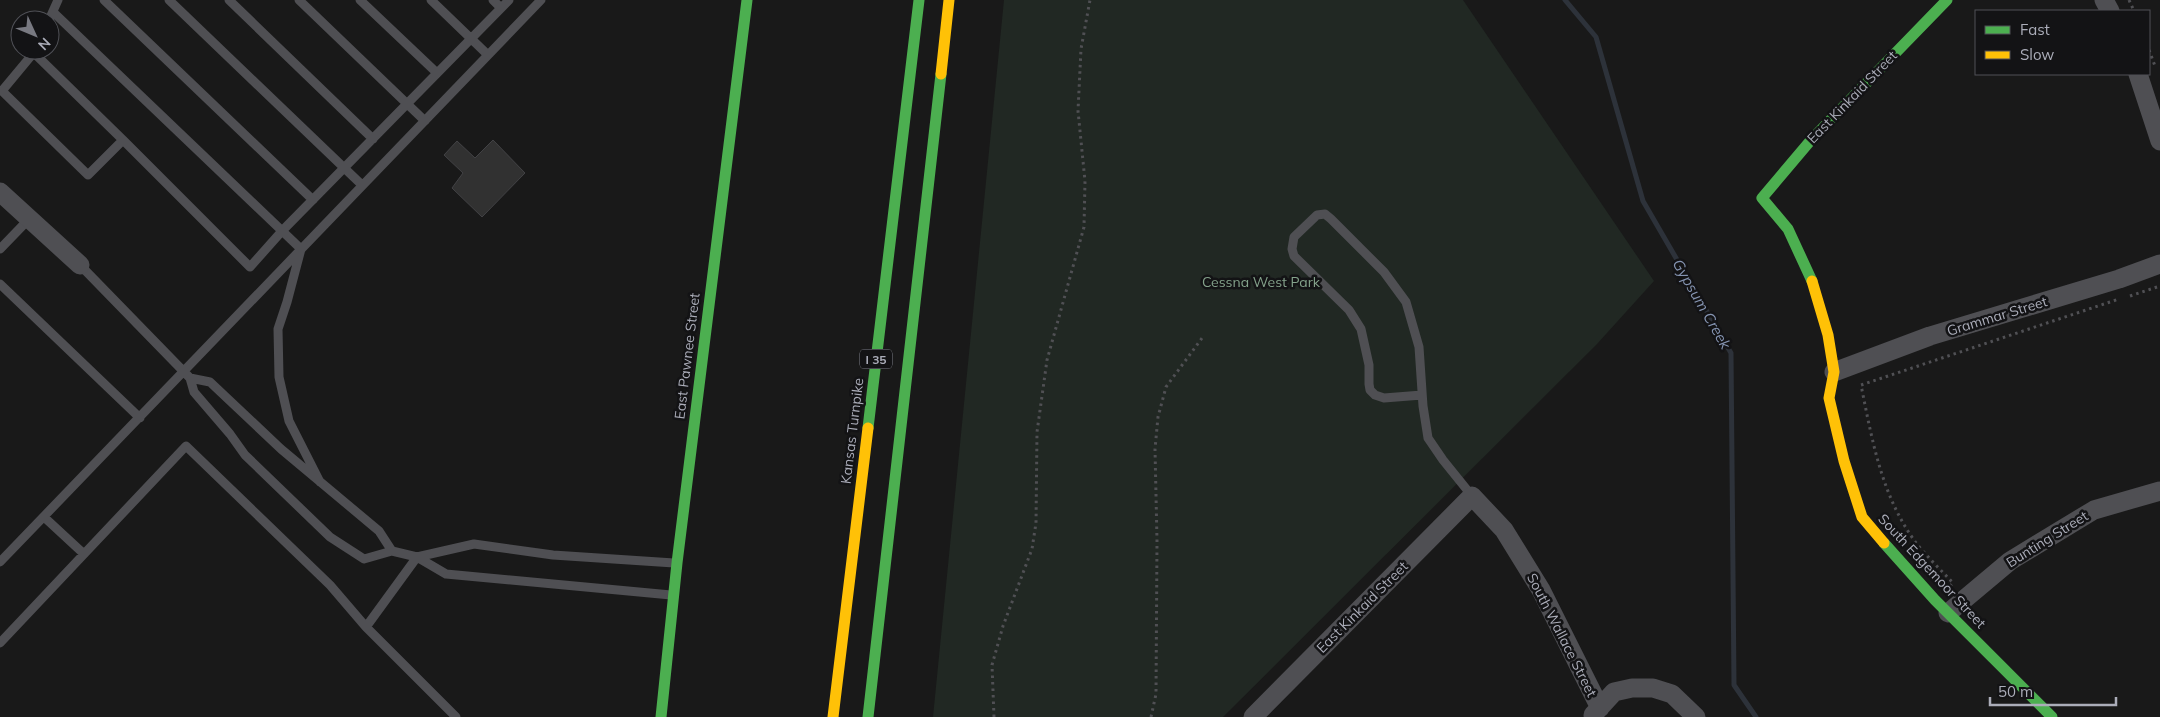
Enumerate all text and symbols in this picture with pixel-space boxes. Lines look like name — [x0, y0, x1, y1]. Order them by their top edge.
north arrow — [10, 10, 60, 60]
legend — [1975, 10, 2150, 75]
text: Fast — [2020, 20, 2050, 39]
text: N — [34, 34, 54, 54]
text: Slow — [2020, 45, 2054, 64]
street label: East Kinkaid Street — [1803, 47, 1901, 147]
water label: Gypsum Creek — [1669, 256, 1736, 353]
park label: Cessna West Park — [1202, 273, 1321, 291]
street label: East Pawnee Street — [670, 292, 704, 420]
street label: Grammar Street — [1945, 292, 2049, 340]
road number: I 35 — [860, 349, 892, 368]
street label: Kansas Turnpike — [837, 377, 867, 485]
street label: Bunting Street — [2003, 507, 2091, 571]
street label: South Edgemoor Street — [1874, 510, 1990, 632]
street label: East Kinkaid Street — [1312, 557, 1412, 657]
street label: South Wallace Street — [1523, 570, 1601, 700]
scale bar — [1990, 674, 2116, 706]
text: 50 m — [1998, 682, 2033, 701]

